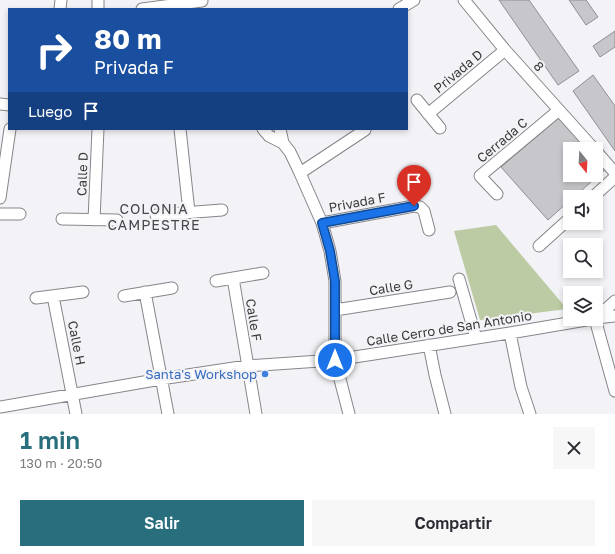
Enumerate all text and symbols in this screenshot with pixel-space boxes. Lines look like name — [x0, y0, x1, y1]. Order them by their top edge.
text: 80 m — [94, 22, 162, 55]
icon: right — [28, 24, 80, 76]
street label: Privada D — [430, 46, 486, 96]
text: Privada F — [94, 56, 174, 78]
street label: 8 — [530, 58, 548, 74]
icon: arrive — [80, 100, 102, 122]
text: Luego — [28, 102, 72, 120]
street label: Cerrada C — [473, 114, 531, 166]
north arrow — [563, 142, 603, 182]
map controls — [563, 142, 603, 326]
street label: Calle D — [73, 152, 91, 196]
pin — [397, 165, 431, 206]
icon: arrive — [403, 171, 425, 193]
street label: Privada F — [327, 189, 387, 215]
button: sound — [563, 190, 603, 230]
district label: COLONIA CAMPESTRE — [108, 200, 200, 233]
button: search — [563, 238, 603, 278]
street label: Calle G — [368, 276, 414, 298]
button: layers — [563, 286, 603, 326]
street label: Calle F — [243, 298, 265, 343]
street label: Calle Cerro de San Antonio — [365, 307, 533, 349]
street label: Calle H — [65, 319, 89, 367]
position arrow — [314, 339, 356, 381]
place label: Santa's Workshop — [145, 366, 257, 382]
marker: Santa's Workshop — [260, 369, 270, 379]
text: 1 min — [20, 425, 80, 454]
button: close — [553, 427, 595, 469]
text: 130 m · 20:50 — [20, 455, 102, 471]
button: Salir — [20, 500, 304, 546]
button: Compartir — [312, 500, 595, 546]

